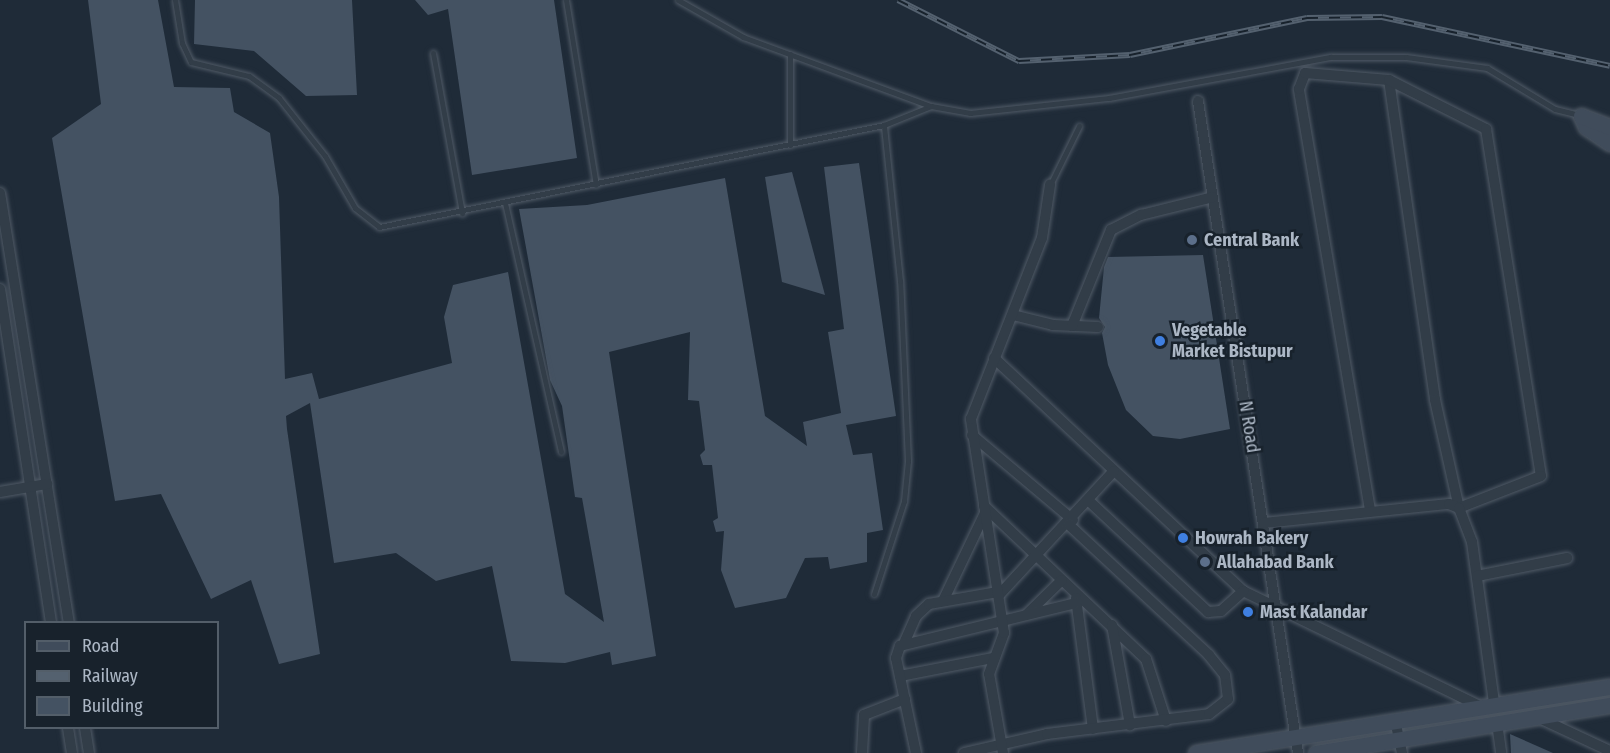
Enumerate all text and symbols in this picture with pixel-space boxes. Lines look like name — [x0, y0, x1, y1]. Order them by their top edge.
place label: Central Bank — [1204, 229, 1299, 251]
marker: Central Bank — [1185, 233, 1199, 247]
place label: Vegetable Market Bistupur — [1172, 320, 1293, 362]
marker: Vegetable Market Bistupur — [1153, 334, 1167, 348]
street label: N Road — [1234, 399, 1264, 455]
place label: Howrah Bakery — [1195, 527, 1308, 549]
marker: Howrah Bakery — [1176, 531, 1190, 545]
place label: Allahabad Bank — [1217, 551, 1334, 573]
marker: Allahabad Bank — [1198, 555, 1212, 569]
place label: Mast Kalandar — [1260, 601, 1367, 623]
marker: Mast Kalandar — [1241, 605, 1255, 619]
legend — [24, 621, 219, 729]
text: Road — [82, 635, 119, 657]
text: Railway — [82, 665, 138, 687]
text: Building — [82, 695, 143, 717]

